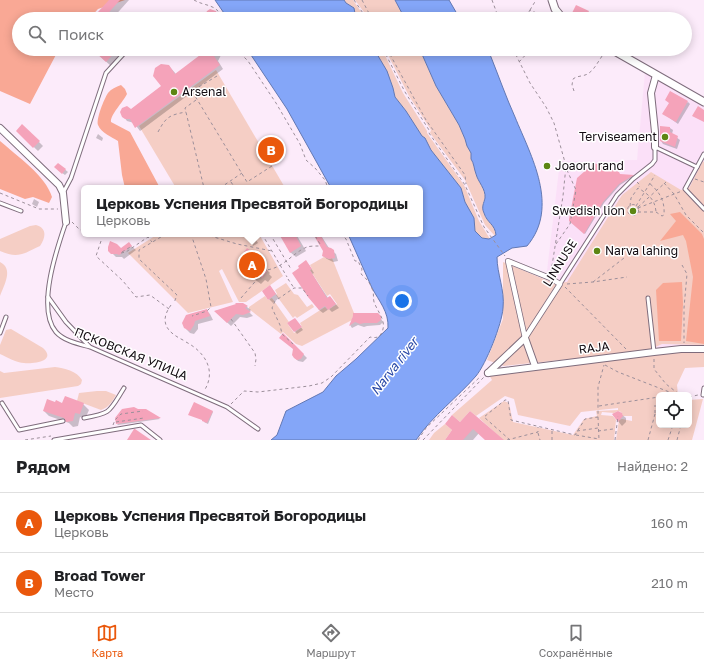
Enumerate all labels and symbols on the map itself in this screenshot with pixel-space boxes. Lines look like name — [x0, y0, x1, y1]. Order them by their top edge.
place label: Arsenal — [182, 84, 226, 99]
marker: Arsenal — [169, 87, 179, 97]
place label: Terviseament — [579, 129, 657, 144]
marker: Terviseament — [660, 132, 670, 142]
pin: B — [258, 135, 284, 165]
place label: Joaoru rand — [555, 158, 624, 173]
marker: Joaoru rand — [542, 161, 552, 171]
place label: Swedish lion — [552, 203, 625, 218]
marker: Swedish lion — [628, 206, 638, 216]
street label: LINNUSE — [539, 236, 580, 289]
place label: Narva lahing — [605, 243, 678, 258]
marker: Narva lahing — [592, 246, 602, 256]
pin: A — [239, 250, 265, 280]
your location — [392, 291, 412, 311]
street label: ПСКОВСКАЯ УЛИЦА — [72, 324, 190, 383]
water label: Narva river — [367, 333, 423, 398]
street label: RAJA — [578, 338, 610, 357]

